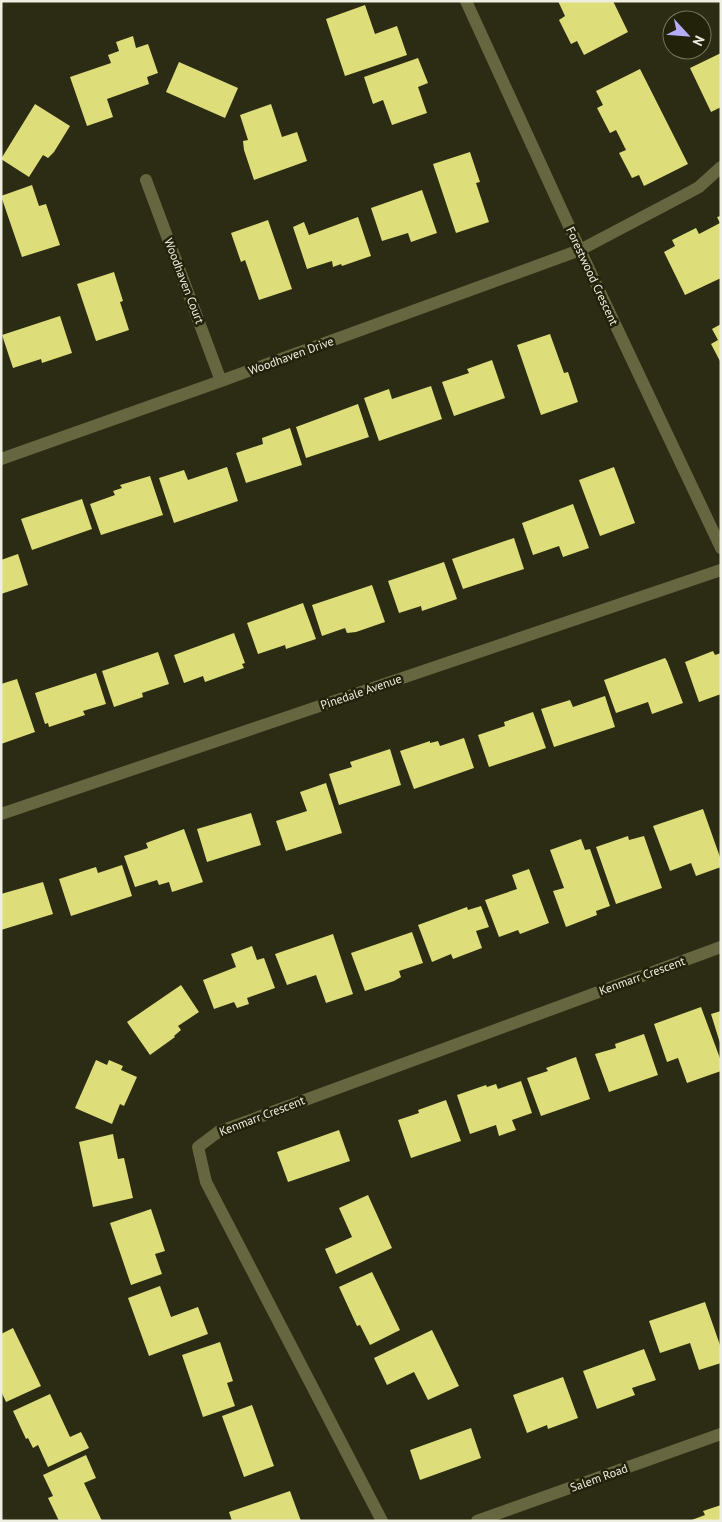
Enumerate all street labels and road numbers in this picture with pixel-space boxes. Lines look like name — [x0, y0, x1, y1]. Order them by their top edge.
street label: Forestwood Crescent — [563, 224, 622, 327]
street label: Woodhaven Court — [161, 236, 208, 326]
street label: Woodhaven Drive — [246, 333, 336, 378]
street label: Pinedale Avenue — [318, 671, 403, 712]
street label: Kenmarr Crescent — [597, 953, 687, 998]
street label: Kenmarr Crescent — [217, 1092, 307, 1139]
street label: Salem Road — [568, 1460, 630, 1495]

